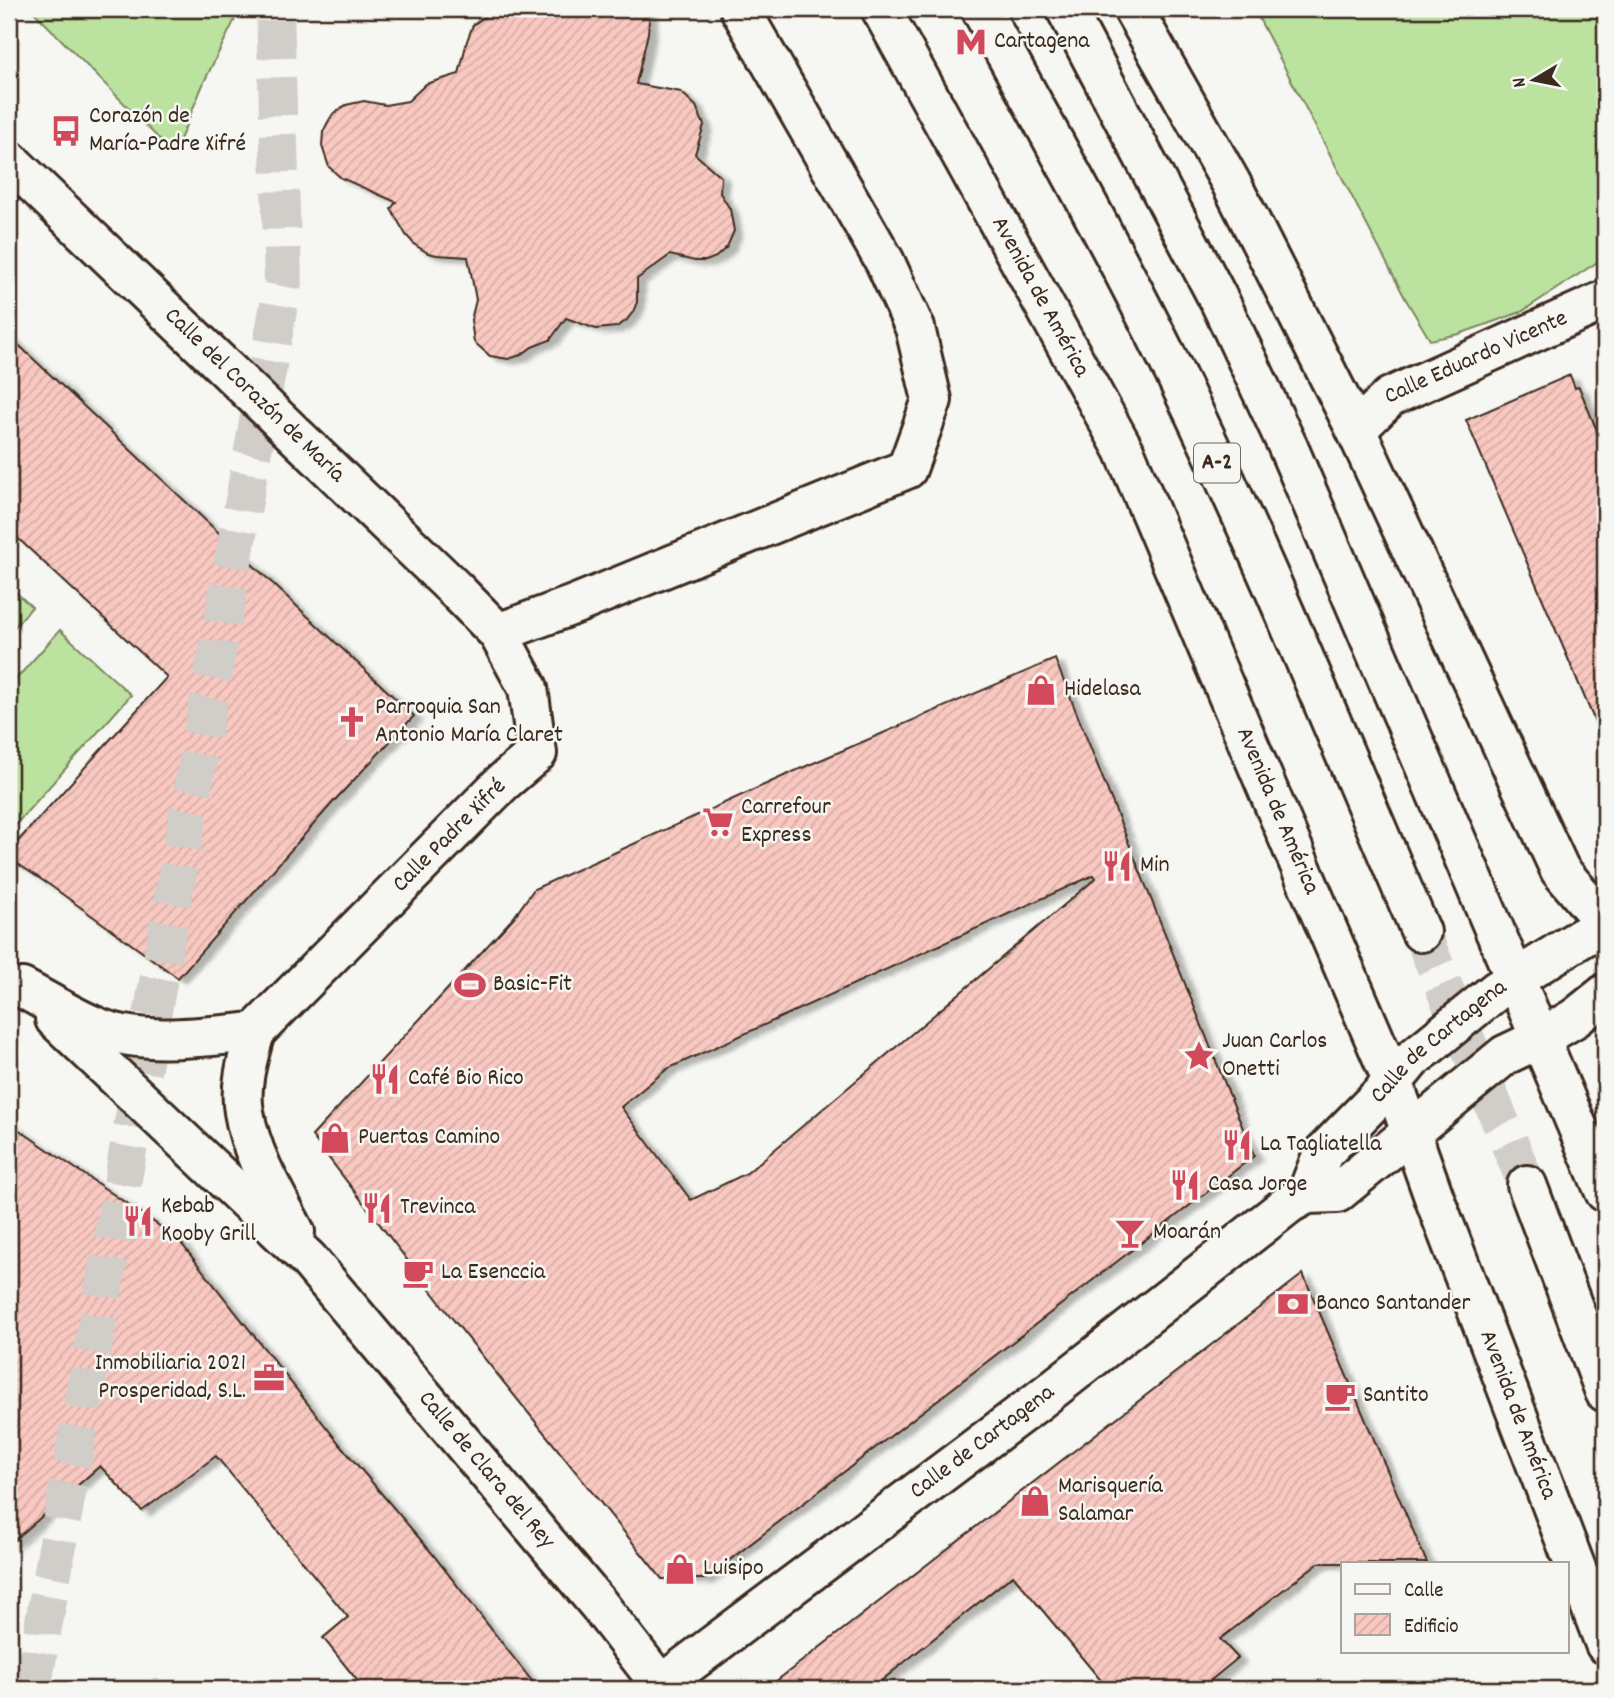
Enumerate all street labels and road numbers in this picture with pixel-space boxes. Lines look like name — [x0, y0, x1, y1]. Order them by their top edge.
street label: Avenida de América — [982, 211, 1098, 384]
street label: Calle del Corazón de María — [156, 300, 353, 492]
street label: Calle Eduardo Vicente — [1379, 302, 1573, 414]
road number: A-2 — [1194, 444, 1240, 482]
street label: Avenida de América — [1226, 722, 1328, 901]
street label: Calle Padre Xifré — [385, 771, 515, 901]
street label: Calle de Cartagena — [1363, 971, 1514, 1112]
street label: Avenida de América — [1469, 1325, 1565, 1505]
street label: Calle de Cartagena — [903, 1376, 1063, 1508]
street label: Calle de Clara del Rey — [409, 1384, 563, 1558]

